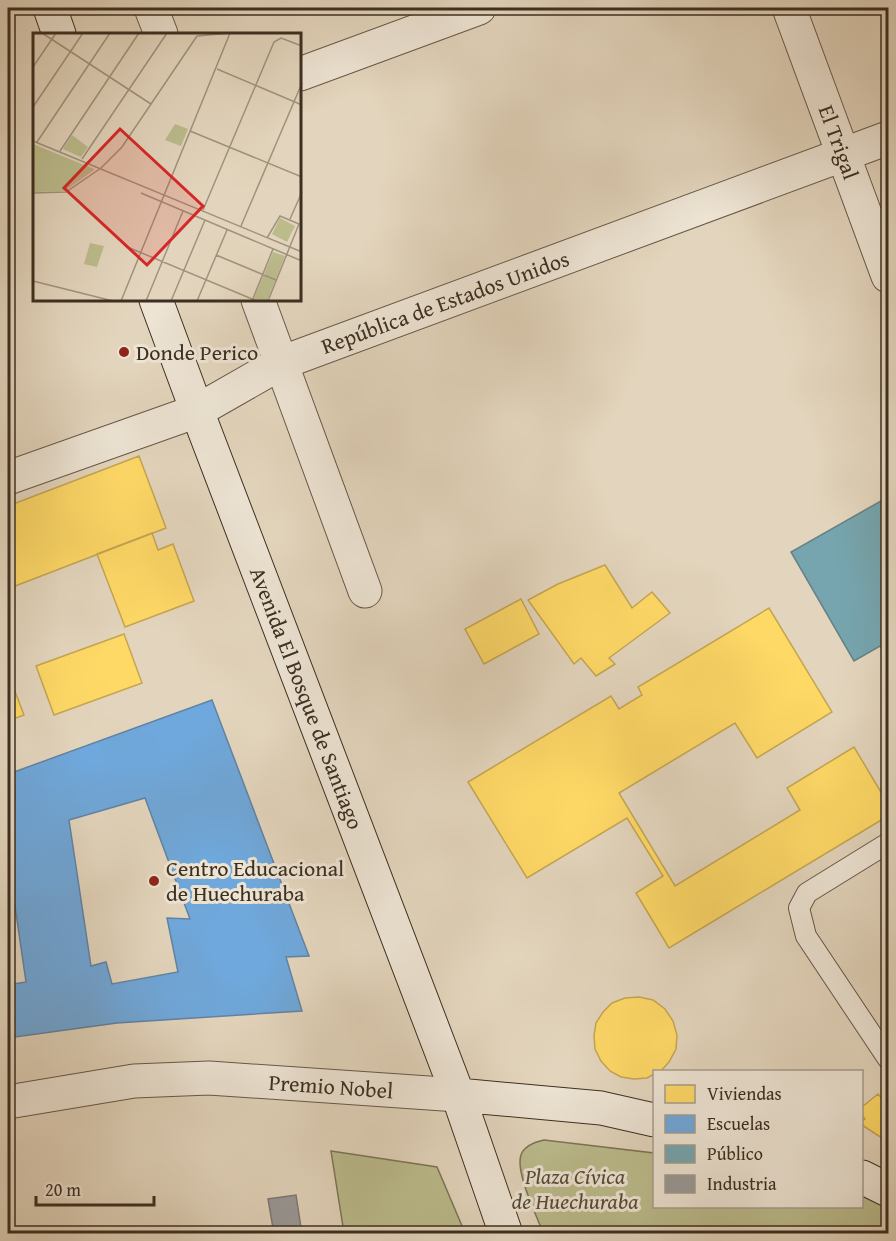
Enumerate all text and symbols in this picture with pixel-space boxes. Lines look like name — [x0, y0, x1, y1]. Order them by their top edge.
inset map — [33, 33, 302, 302]
street label: El Trigal — [811, 100, 867, 184]
street label: República de Estados Unidos — [317, 242, 573, 362]
place label: Donde Perico — [136, 336, 258, 368]
marker: Donde Perico — [117, 345, 131, 359]
street label: Avenida El Bosque de Santiago — [242, 562, 372, 834]
place label: Centro Educacional de Huechuraba — [166, 852, 344, 909]
marker: Centro Educacional de Huechuraba — [147, 874, 161, 888]
street label: Premio Nobel — [268, 1066, 394, 1106]
legend — [653, 1070, 863, 1208]
text: Viviendas — [707, 1080, 782, 1107]
text: Escuelas — [707, 1110, 770, 1137]
text: Público — [707, 1140, 763, 1167]
park label: Plaza Cívica de Huechuraba — [512, 1160, 638, 1217]
scale bar — [36, 1169, 154, 1207]
text: Industria — [707, 1170, 777, 1197]
text: 20 m — [45, 1176, 81, 1203]

